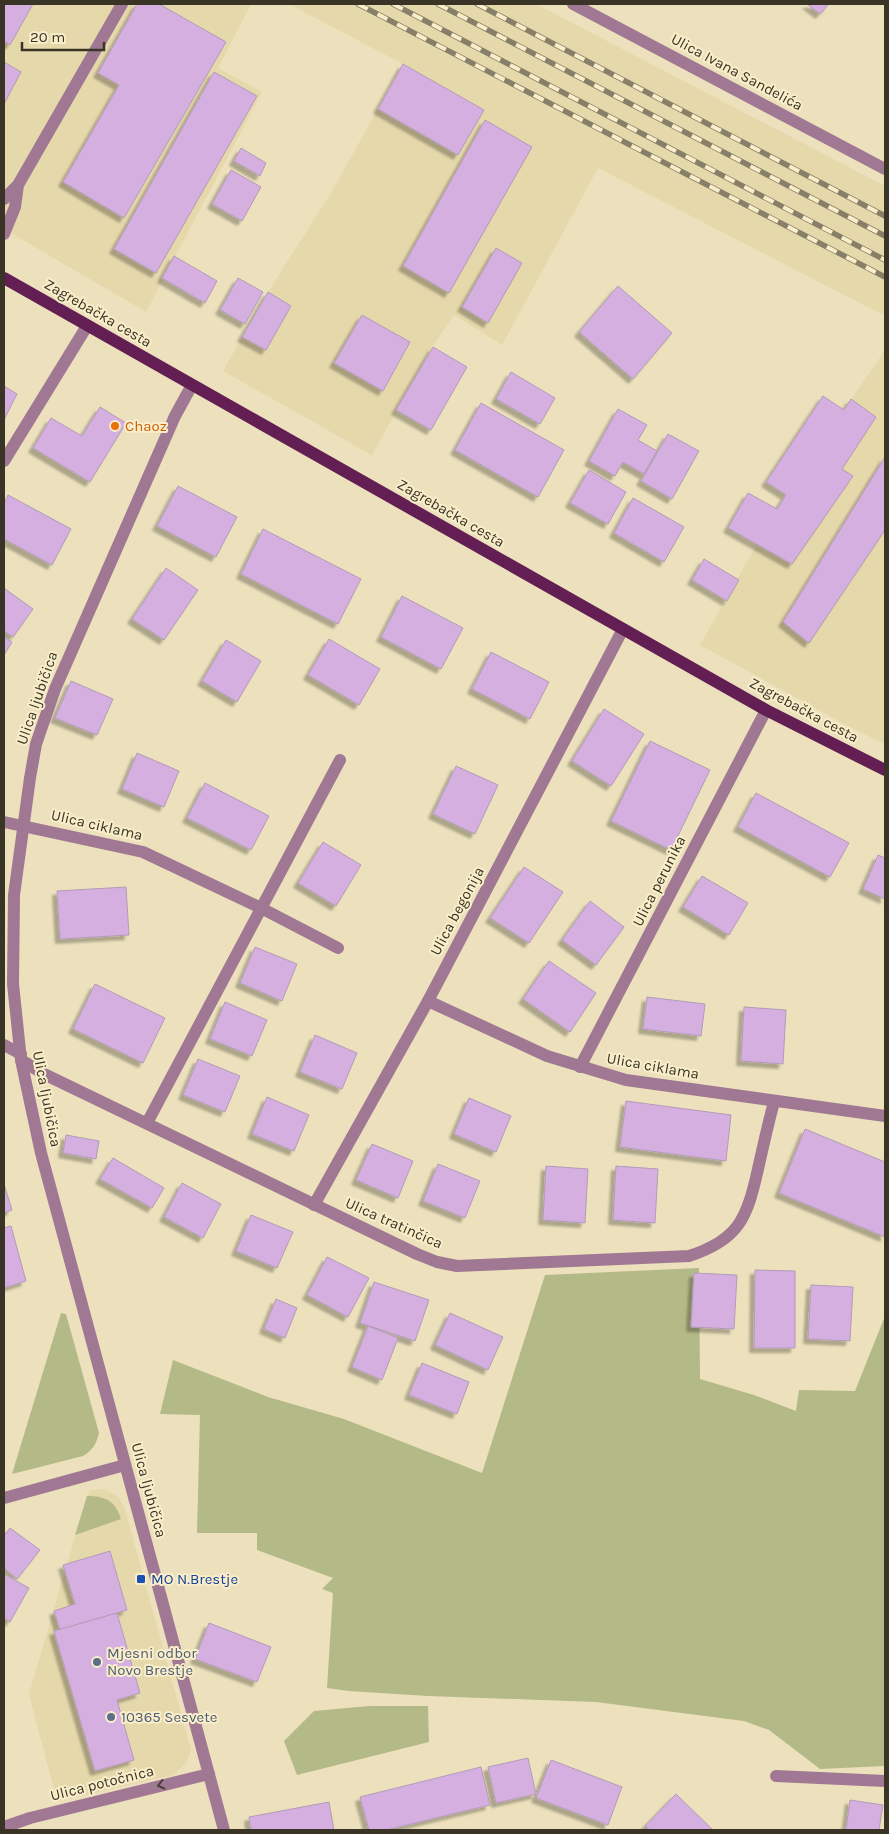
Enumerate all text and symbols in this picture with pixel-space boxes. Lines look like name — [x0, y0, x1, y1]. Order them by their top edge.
scale bar — [22, 20, 105, 52]
text: 20 m — [30, 28, 65, 46]
street label: Ulica Ivana Sandelića — [668, 30, 806, 114]
street label: Zagrebačka cesta — [41, 275, 155, 351]
place label: Chaoz — [125, 417, 167, 435]
marker: Chaoz — [109, 420, 121, 432]
street label: Zagrebačka cesta — [394, 475, 508, 551]
street label: Ulica ljubičica — [13, 649, 61, 747]
street label: Zagrebačka cesta — [746, 674, 862, 746]
street label: Ulica ciklama — [49, 806, 145, 844]
street label: Ulica perunika — [628, 833, 690, 929]
street label: Ulica begonija — [426, 864, 488, 958]
street label: Ulica ljubičica — [29, 1049, 65, 1149]
street label: Ulica ciklama — [605, 1049, 701, 1083]
street label: Ulica tratinčica — [343, 1193, 445, 1253]
street label: Ulica ljubičica — [128, 1441, 170, 1539]
place label: MO N.Brestje — [151, 1570, 238, 1588]
marker: MO N.Brestje — [135, 1573, 147, 1585]
place label: Mjesni odbor Novo Brestje — [107, 1644, 197, 1679]
marker: Mjesni odbor Novo Brestje — [91, 1656, 103, 1668]
place label: 10365 Sesvete — [121, 1708, 218, 1726]
marker: 10365 Sesvete — [105, 1711, 117, 1723]
street label: Ulica potočnica — [48, 1761, 156, 1805]
one-way arrow — [157, 1779, 166, 1790]

